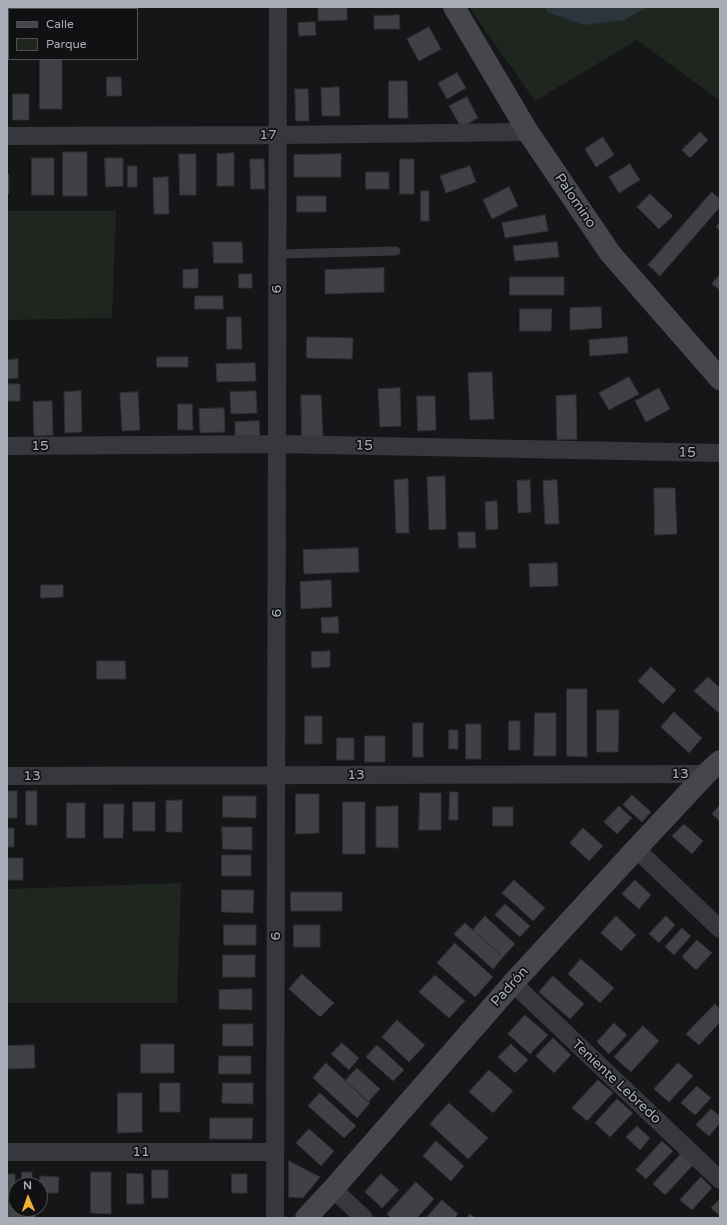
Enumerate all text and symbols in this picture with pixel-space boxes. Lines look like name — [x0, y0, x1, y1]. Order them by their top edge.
legend — [8, 8, 138, 60]
text: Calle — [46, 17, 74, 31]
text: Parque — [46, 37, 87, 51]
street label: 17 — [259, 127, 277, 143]
street label: Palomino — [551, 170, 599, 232]
street label: 6 — [269, 285, 285, 293]
street label: 15 — [355, 437, 373, 455]
street label: 15 — [31, 438, 49, 454]
street label: 15 — [678, 444, 696, 462]
street label: 6 — [269, 609, 285, 617]
street label: 13 — [671, 766, 689, 782]
street label: 13 — [347, 767, 365, 783]
street label: 13 — [23, 768, 41, 784]
street label: 6 — [268, 932, 284, 940]
street label: Padrón — [488, 964, 532, 1010]
street label: Teniente Lebredo — [568, 1036, 664, 1128]
street label: 11 — [132, 1144, 150, 1160]
north arrow — [8, 1177, 48, 1217]
text: N — [23, 1179, 32, 1192]

